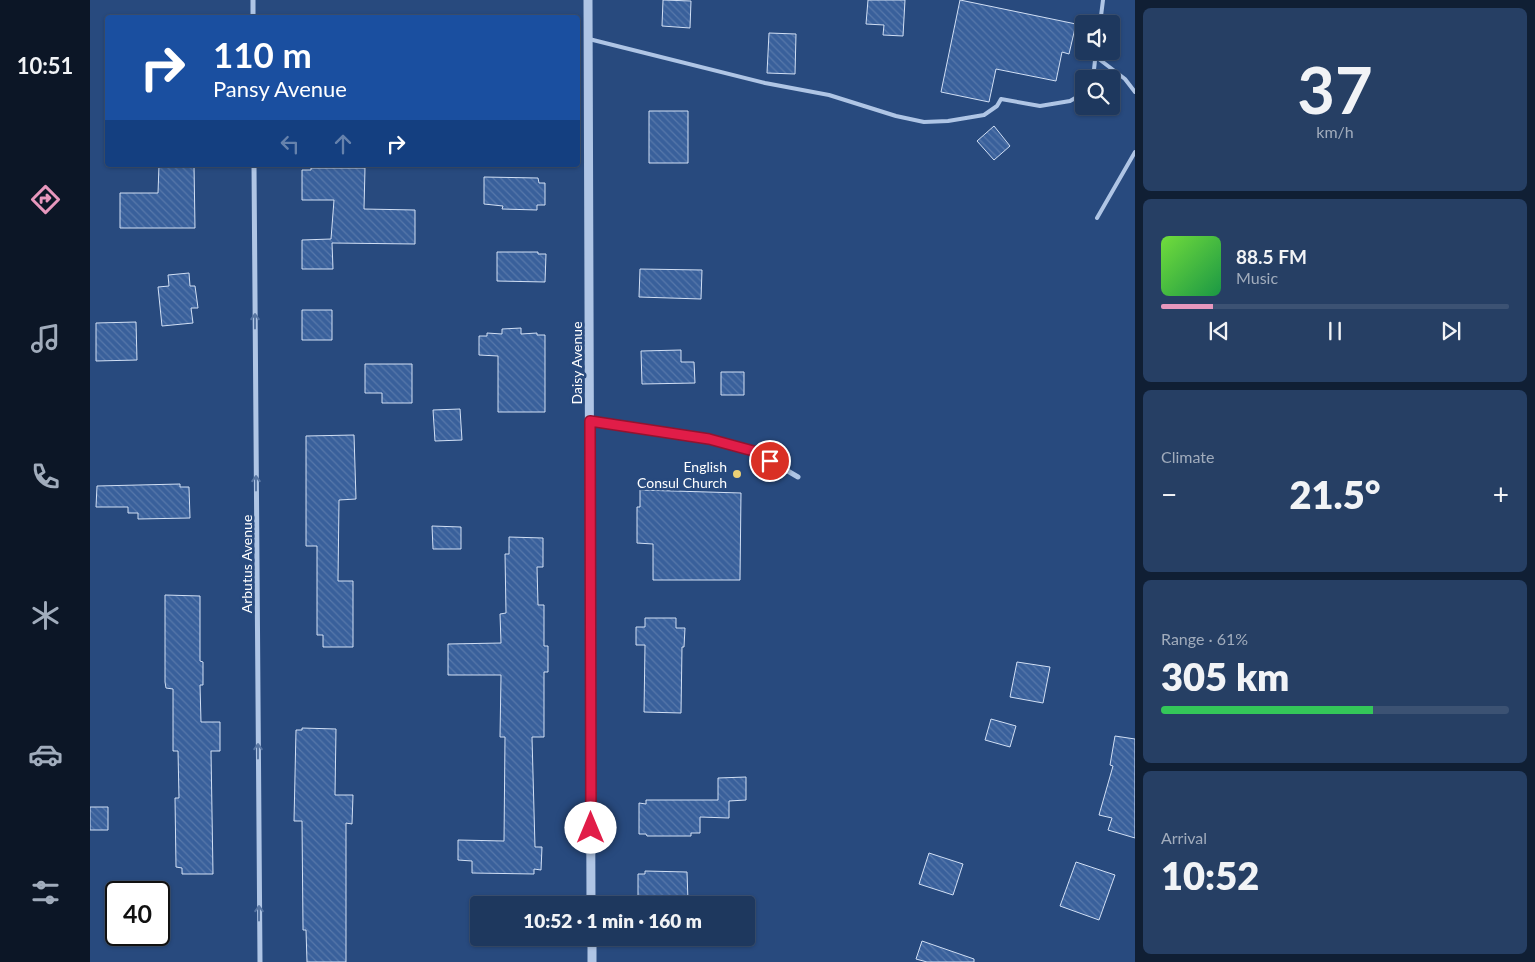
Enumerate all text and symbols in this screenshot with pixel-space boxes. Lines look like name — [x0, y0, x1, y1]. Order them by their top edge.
map controls — [1075, 15, 1120, 115]
button: sound — [1075, 15, 1120, 60]
text: 110 m — [213, 33, 312, 75]
icon: right — [130, 35, 195, 100]
text: 37 — [1297, 50, 1373, 128]
text: 10:51 — [17, 52, 73, 79]
button: search — [1075, 70, 1120, 115]
text: Pansy Avenue — [213, 75, 347, 102]
text: km/h — [1316, 122, 1354, 141]
icon: left — [276, 130, 304, 158]
icon: ahead — [329, 130, 357, 158]
icon: right — [382, 130, 410, 158]
icon: directions — [28, 182, 63, 217]
text: 88.5 FM — [1236, 245, 1307, 268]
text: Music — [1236, 268, 1278, 287]
one-way arrow — [250, 313, 260, 330]
icon: previous — [1205, 317, 1233, 345]
icon: pause — [1321, 317, 1349, 345]
icon: next — [1437, 317, 1465, 345]
icon: music — [28, 321, 63, 356]
street label: Daisy Avenue — [568, 321, 585, 405]
pin — [749, 440, 791, 482]
icon: arrive — [756, 447, 784, 475]
text: Climate — [1161, 447, 1214, 466]
place label: English Consul Church — [637, 458, 727, 491]
icon: phone — [28, 459, 63, 494]
marker: English Consul Church — [731, 468, 743, 480]
text: 21.5° — [1289, 471, 1381, 517]
one-way arrow — [251, 476, 261, 492]
text: − — [1161, 477, 1177, 511]
text: + — [1493, 477, 1509, 511]
street label: Arbutus Avenue — [238, 515, 255, 613]
icon: climate — [28, 598, 63, 633]
text: Range · 61% — [1161, 629, 1248, 648]
text: 305 km — [1161, 653, 1289, 699]
icon: car — [28, 737, 63, 772]
one-way arrow — [253, 743, 263, 760]
position arrow — [564, 801, 616, 853]
text: Arrival — [1161, 828, 1207, 847]
text: 10:52 — [1161, 852, 1259, 898]
icon: filters — [28, 875, 63, 910]
speed limit sign: 40 — [105, 881, 170, 946]
one-way arrow — [254, 906, 264, 922]
text: 10:52 · 1 min · 160 m — [523, 909, 702, 932]

